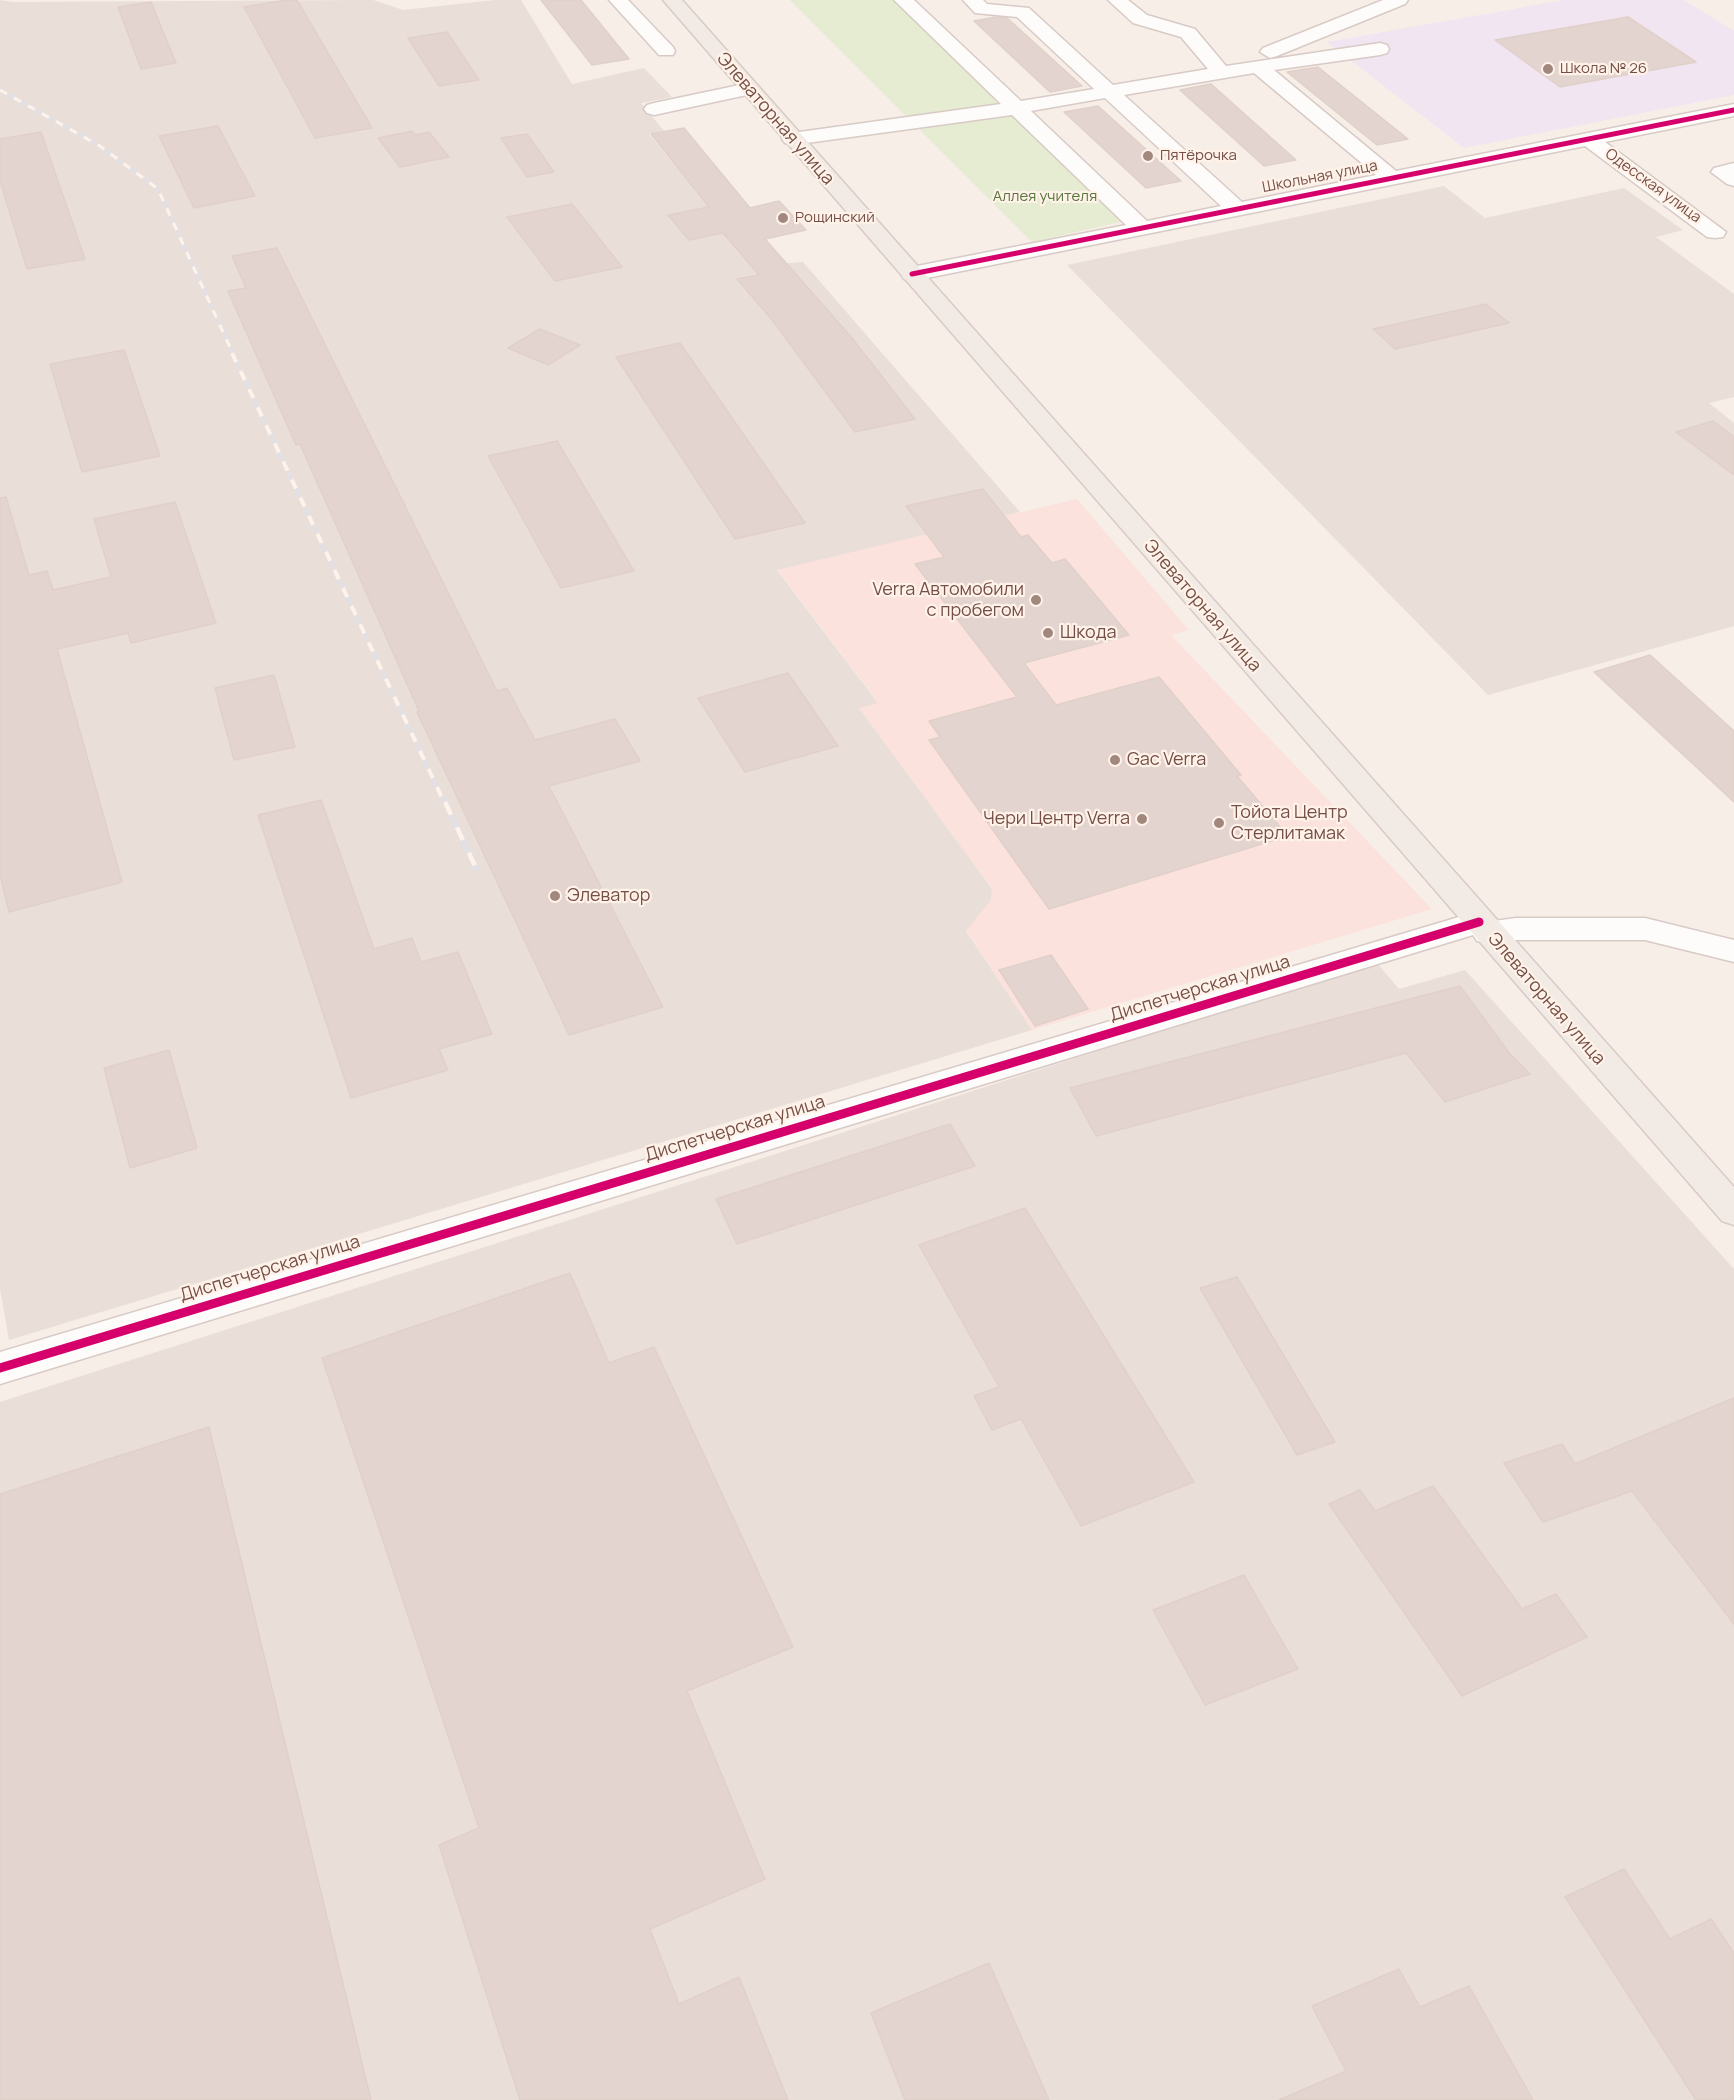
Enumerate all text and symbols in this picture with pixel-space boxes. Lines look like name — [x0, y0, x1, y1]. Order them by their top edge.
street label: Элеваторная улица — [712, 48, 838, 190]
place label: Школа № 26 — [1560, 60, 1647, 78]
marker: Школа № 26 — [1541, 62, 1555, 76]
street label: Одесская улица — [1601, 145, 1705, 227]
place label: Пятёрочка — [1160, 147, 1237, 165]
marker: Пятёрочка — [1141, 149, 1155, 163]
street label: Школьная улица — [1261, 157, 1379, 197]
park label: Аллея учителя — [993, 188, 1097, 206]
place label: Рощинский — [795, 209, 875, 227]
marker: Рощинский — [776, 211, 790, 225]
street label: Элеваторная улица — [1139, 535, 1265, 677]
place label: Verra Автомобили с пробегом — [872, 579, 1024, 622]
marker: Verra Автомобили с пробегом — [1029, 593, 1043, 607]
place label: Шкода — [1060, 622, 1116, 644]
marker: Шкода — [1041, 626, 1055, 640]
place label: Gac Verra — [1127, 749, 1206, 771]
marker: Gac Verra — [1108, 753, 1122, 767]
place label: Тойота Центр Стерлитамак — [1231, 802, 1348, 844]
place label: Чери Центр Verra — [983, 808, 1130, 830]
marker: Чери Центр Verra — [1135, 812, 1149, 826]
marker: Тойота Центр Стерлитамак — [1212, 816, 1226, 830]
place label: Элеватор — [567, 885, 650, 907]
marker: Элеватор — [548, 889, 562, 903]
street label: Элеваторная улица — [1483, 928, 1609, 1070]
street label: Диспетчерская улица — [1107, 951, 1293, 1027]
street label: Диспетчерская улица — [642, 1091, 828, 1167]
street label: Диспетчерская улица — [177, 1231, 363, 1307]

